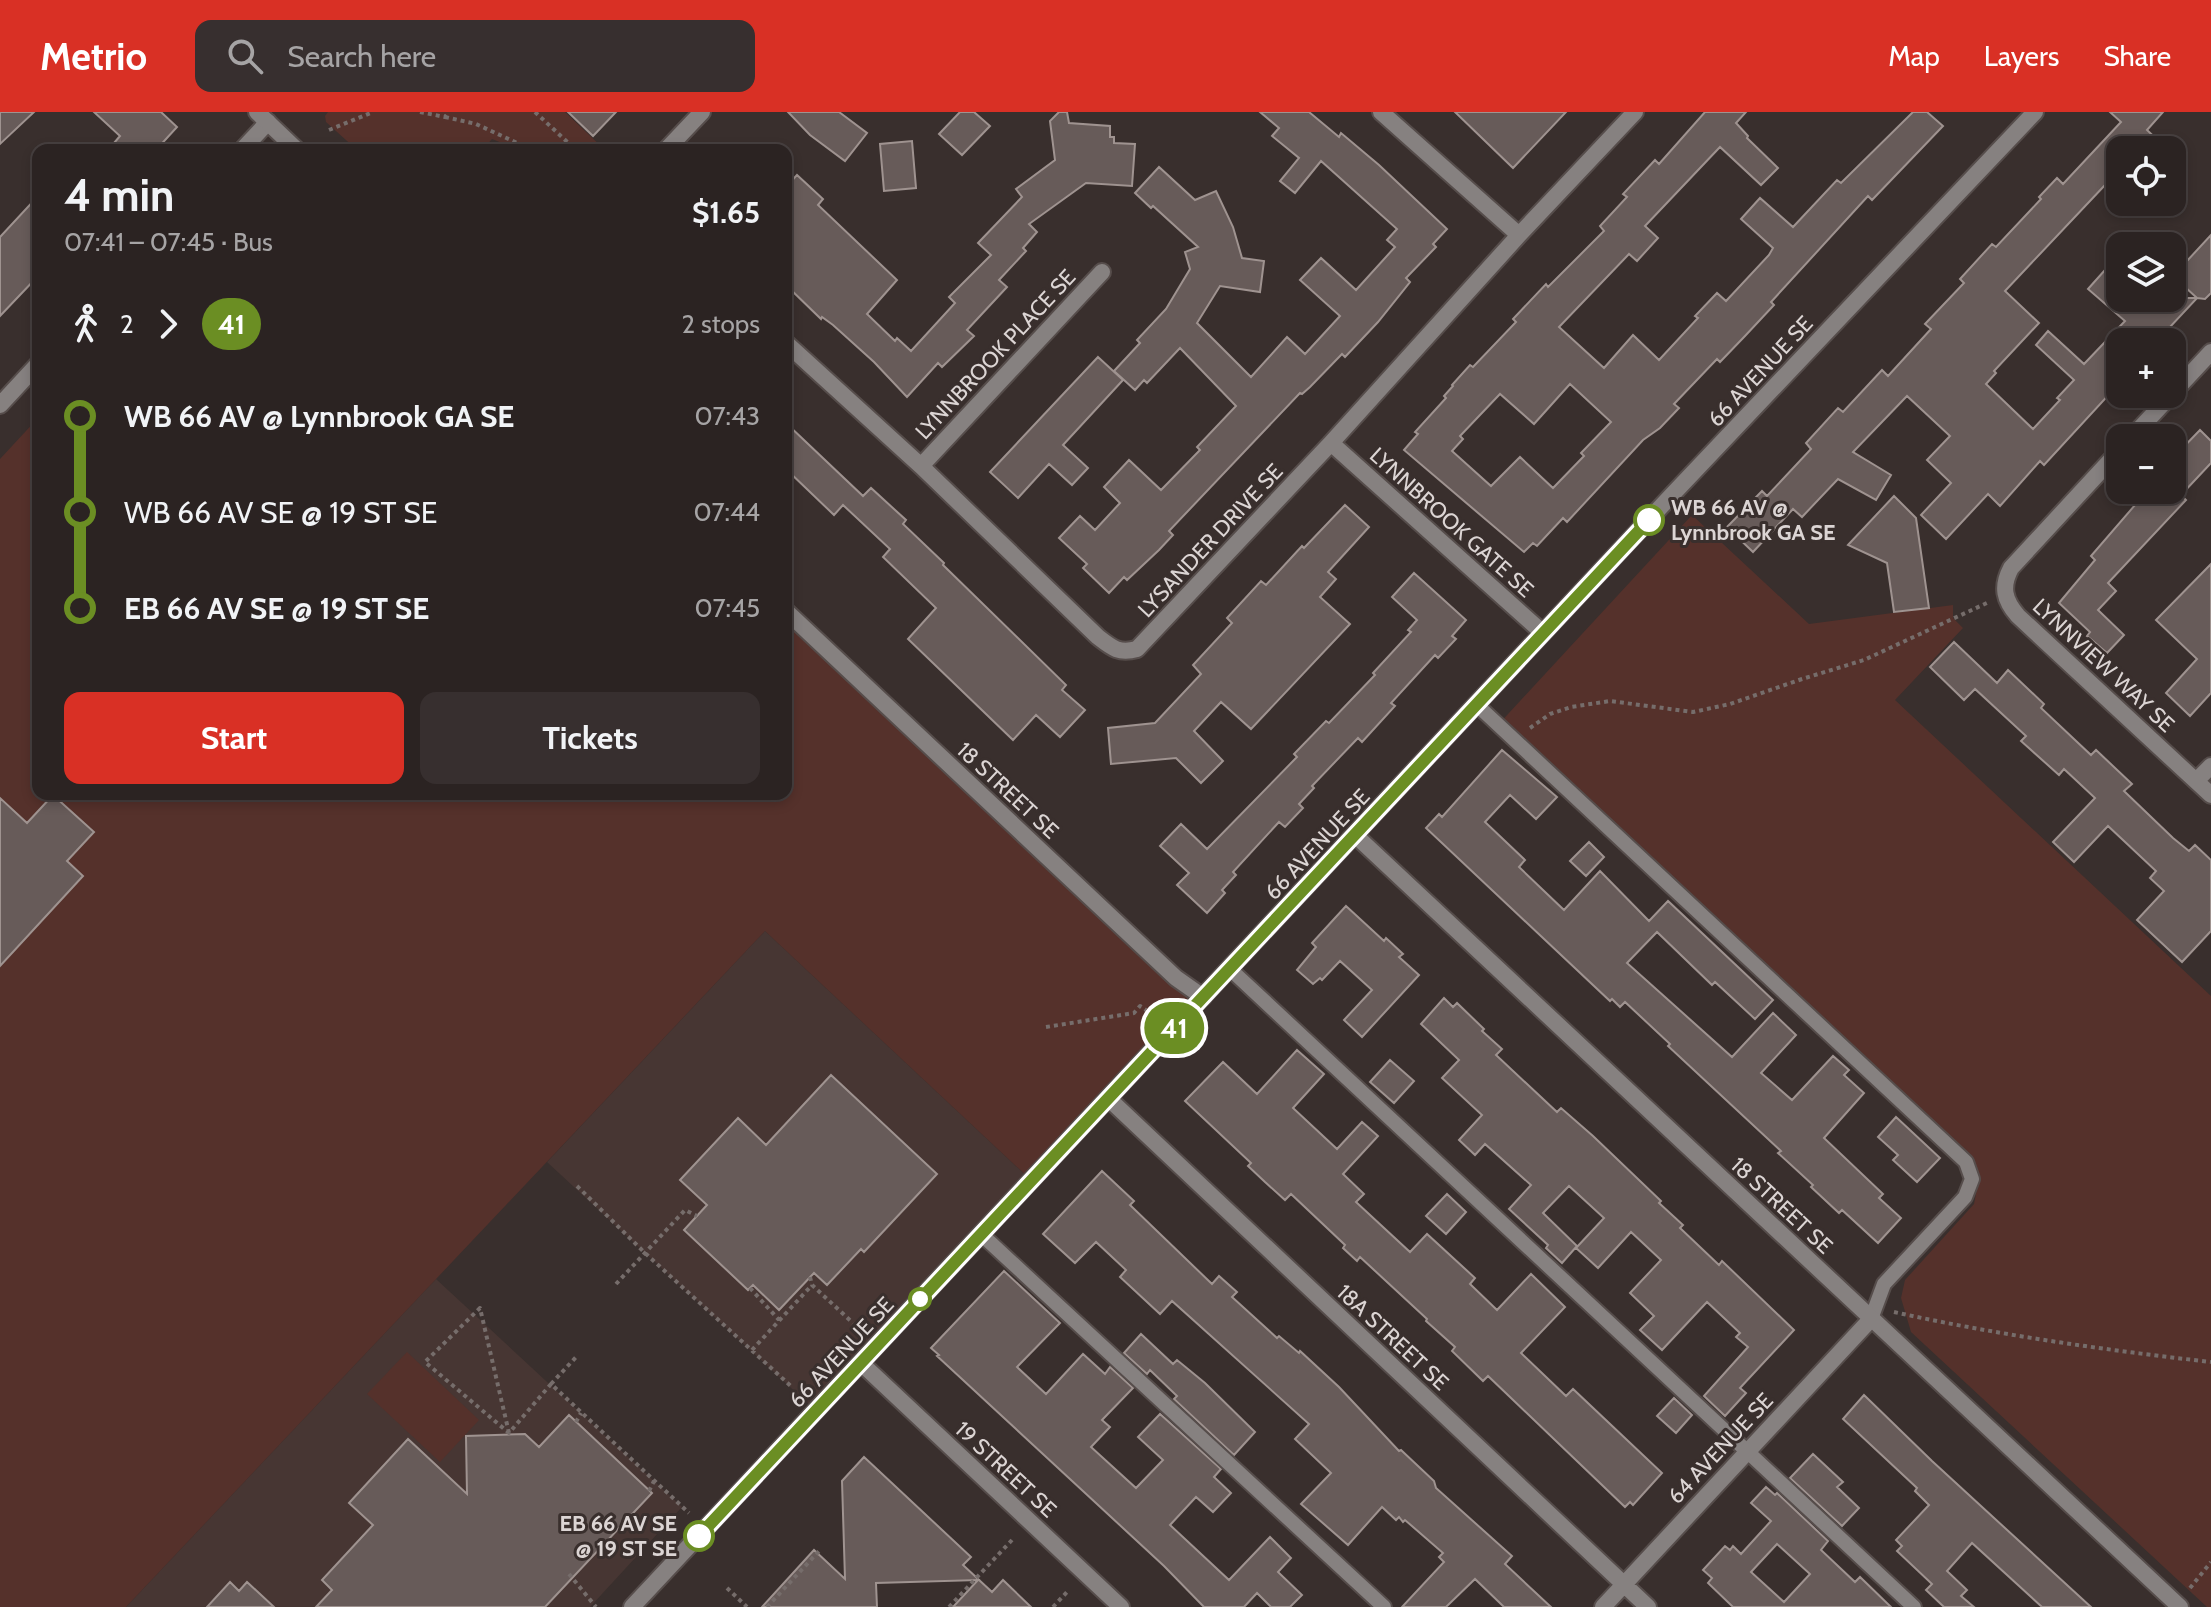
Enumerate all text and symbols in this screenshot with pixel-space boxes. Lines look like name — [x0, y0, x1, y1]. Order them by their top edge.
search box — [195, 20, 755, 92]
text: Metrio — [40, 33, 147, 80]
icon: search — [223, 34, 267, 78]
text: Search here — [287, 38, 436, 75]
text: Map — [1888, 39, 1940, 73]
text: Layers — [1984, 39, 2059, 73]
text: Share — [2103, 39, 2171, 73]
map controls — [2106, 136, 2186, 504]
button: locate — [2106, 136, 2186, 216]
text: 4 min — [64, 169, 174, 222]
text: $1.65 — [692, 194, 760, 231]
text: 07:41 – 07:45 · Bus — [64, 226, 273, 258]
button: layers — [2106, 232, 2186, 312]
street label: LYNNBROOK PLACE SE — [910, 264, 1081, 445]
icon: walk — [64, 302, 108, 346]
icon: forward — [146, 302, 190, 346]
text: 41 — [218, 307, 245, 341]
text: 2 — [120, 308, 134, 340]
text: 2 stops — [682, 308, 760, 340]
street label: 66 AVENUE SE — [1702, 310, 1819, 432]
button: + — [2106, 328, 2186, 408]
text: WB 66 AV @ Lynnbrook GA SE — [124, 398, 514, 435]
text: 07:43 — [695, 400, 760, 432]
button: − — [2106, 424, 2186, 504]
street label: LYNNBROOK GATE SE — [1364, 442, 1539, 603]
street label: LYSANDER DRIVE SE — [1132, 458, 1288, 623]
text: WB 66 AV SE @ 19 ST SE — [124, 494, 437, 531]
place label: WB 66 AV @ Lynnbrook GA SE — [1671, 494, 1836, 546]
text: 07:44 — [694, 496, 760, 528]
marker: WB 66 AV @ Lynnbrook GA SE — [1634, 505, 1664, 535]
text: EB 66 AV SE @ 19 ST SE — [124, 590, 429, 627]
text: 07:45 — [695, 592, 760, 624]
street label: LYNNVIEW WAY SE — [2027, 593, 2180, 738]
button: Start — [64, 692, 404, 784]
button: Tickets — [420, 692, 760, 784]
street label: 18 STREET SE — [951, 736, 1064, 844]
street label: 66 AVENUE SE — [1259, 783, 1376, 905]
line badge: 41 — [1138, 1002, 1210, 1054]
text: 41 — [1160, 1011, 1188, 1045]
street label: 18 STREET SE — [1725, 1151, 1838, 1259]
street label: 18A STREET SE — [1331, 1279, 1454, 1396]
unlabelled marker — [909, 1288, 931, 1310]
street label: 66 AVENUE SE — [783, 1291, 900, 1413]
street label: 64 AVENUE SE — [1662, 1387, 1779, 1509]
street label: 19 STREET SE — [949, 1416, 1062, 1523]
place label: EB 66 AV SE @ 19 ST SE — [559, 1510, 677, 1562]
marker: EB 66 AV SE @ 19 ST SE — [684, 1521, 714, 1551]

